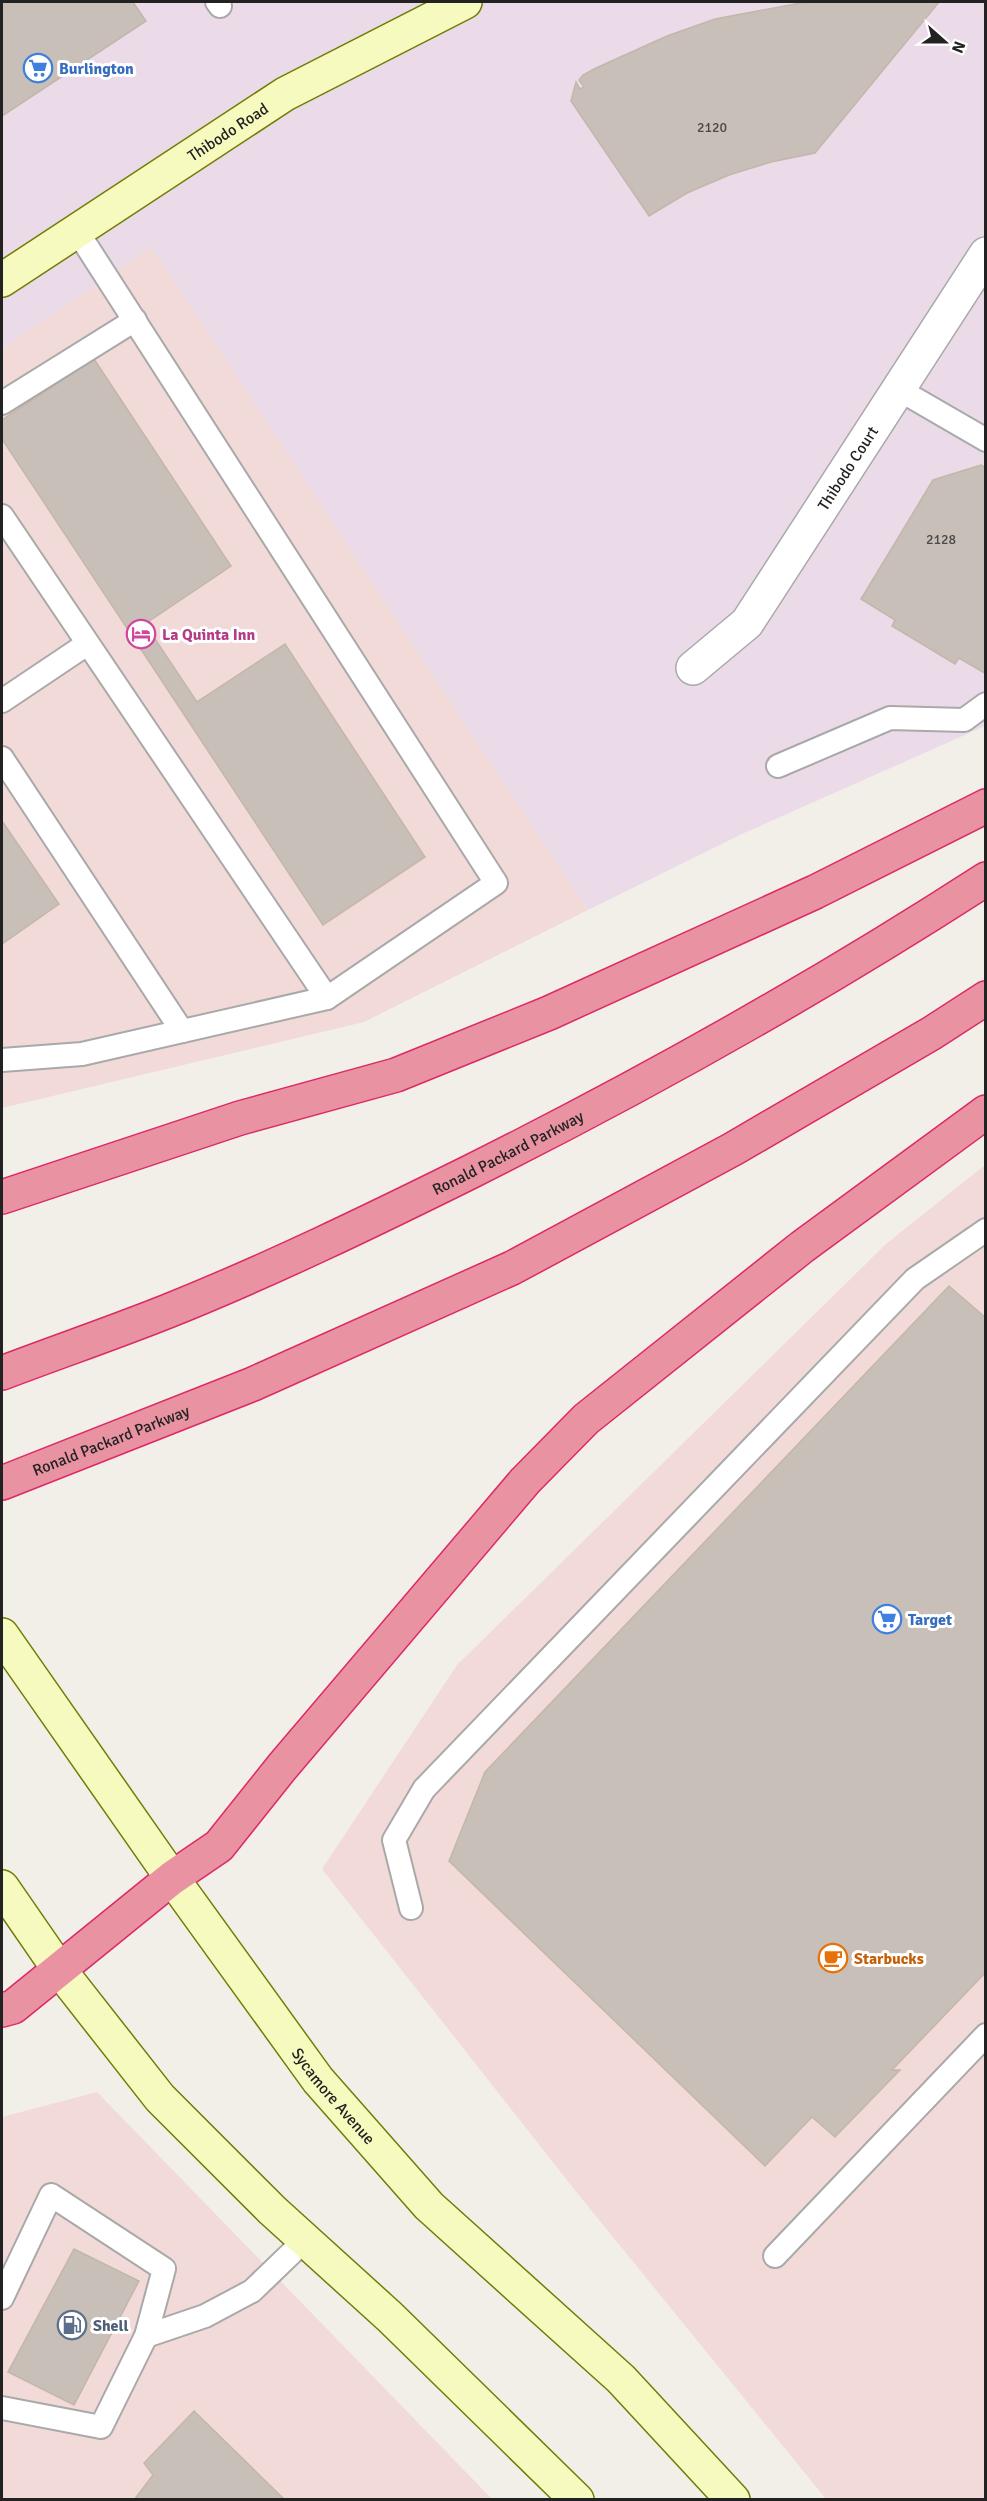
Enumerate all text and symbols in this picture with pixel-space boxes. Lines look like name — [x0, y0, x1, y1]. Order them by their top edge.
north arrow — [915, 12, 975, 72]
text: N — [947, 38, 969, 56]
supermarket icon: Burlington — [22, 52, 54, 84]
place label: Burlington — [59, 59, 134, 79]
street label: Thibodo Road — [184, 99, 272, 166]
house number: 2120 — [697, 119, 727, 136]
street label: Thibodo Court — [814, 422, 883, 514]
house number: 2128 — [926, 531, 956, 548]
hotel icon: La Quinta Inn — [125, 618, 157, 650]
place label: La Quinta Inn — [162, 625, 256, 645]
street label: Ronald Packard Parkway — [429, 1106, 588, 1200]
street label: Ronald Packard Parkway — [30, 1401, 193, 1481]
supermarket icon: Target — [871, 1603, 903, 1635]
place label: Target — [908, 1610, 952, 1630]
cafe icon: Starbucks — [817, 1942, 849, 1974]
place label: Starbucks — [854, 1949, 924, 1969]
street label: Sycamore Avenue — [287, 2044, 379, 2149]
fuel station icon: Shell — [56, 2309, 88, 2341]
place label: Shell — [93, 2316, 128, 2336]

